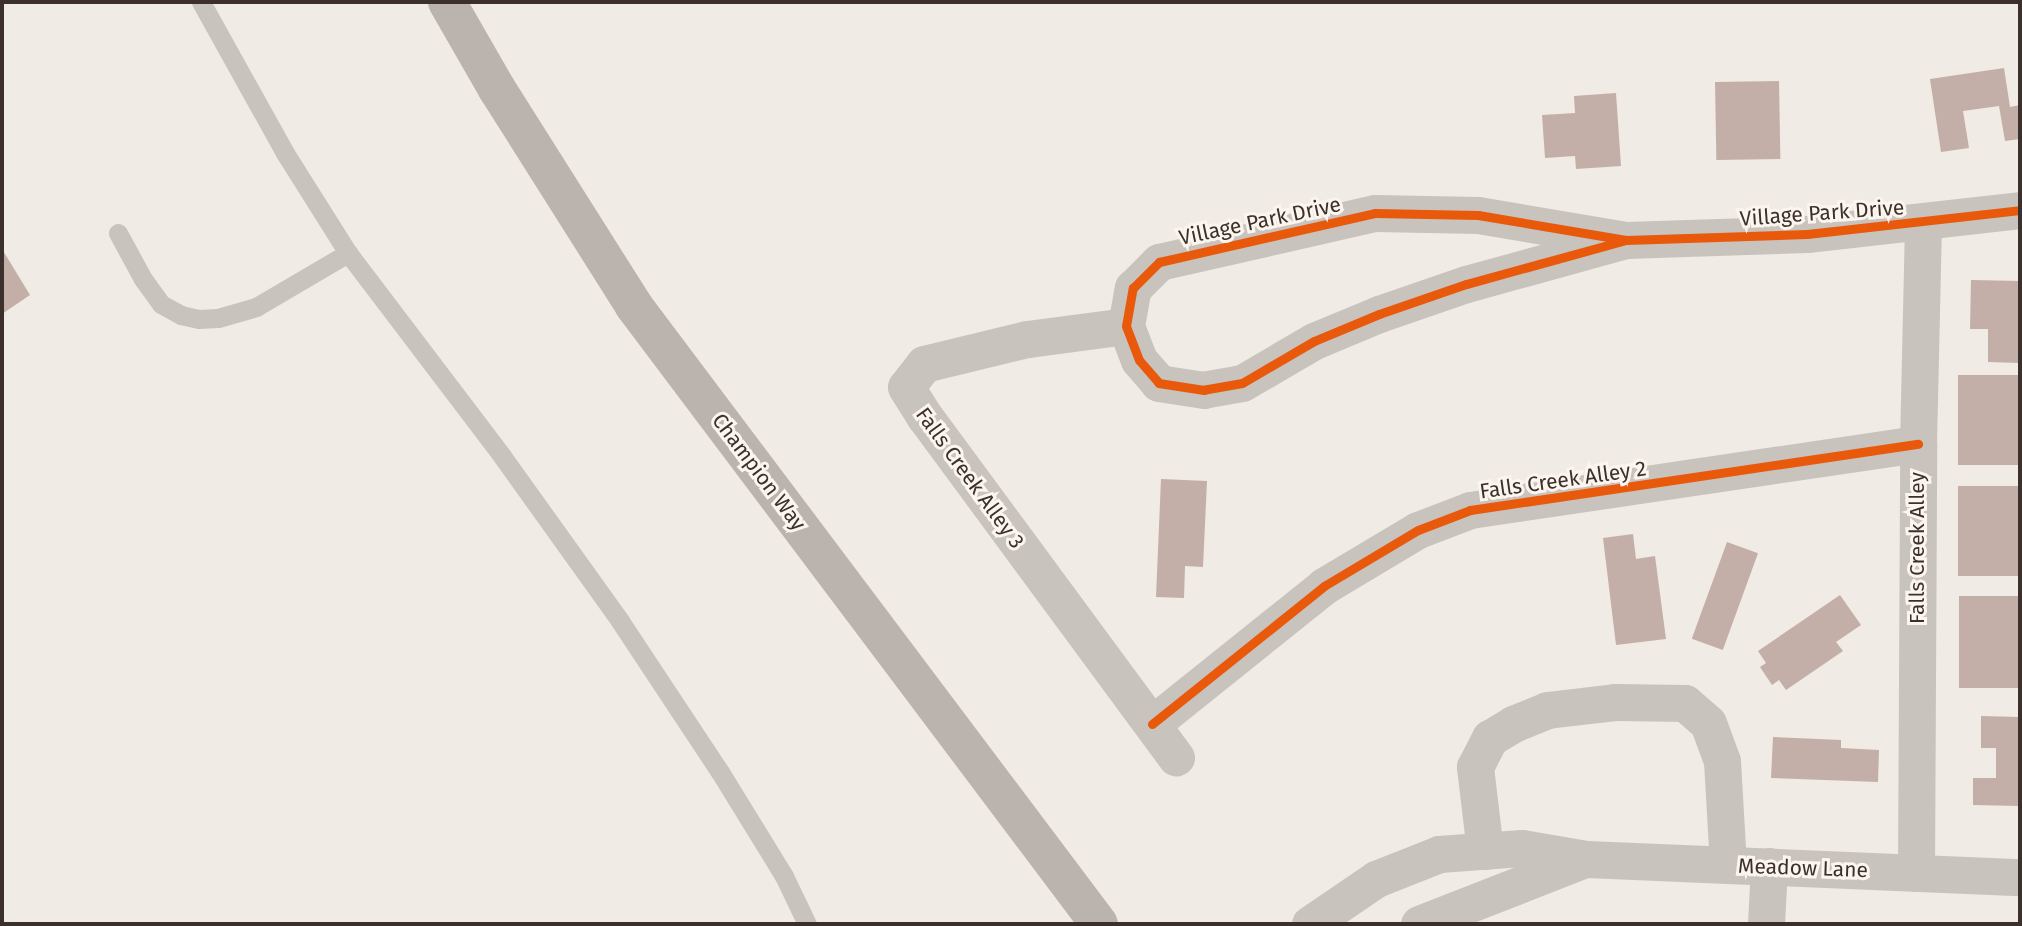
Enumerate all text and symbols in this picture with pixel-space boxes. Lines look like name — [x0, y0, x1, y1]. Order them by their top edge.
street label: Village Park Drive — [1177, 192, 1343, 250]
street label: Village Park Drive — [1739, 195, 1905, 231]
street label: Falls Creek Alley 3 — [910, 403, 1030, 553]
street label: Champion Way — [707, 409, 811, 535]
street label: Falls Creek Alley 2 — [1478, 456, 1648, 504]
street label: Falls Creek Alley — [1904, 472, 1930, 624]
street label: Meadow Lane — [1738, 853, 1868, 883]

